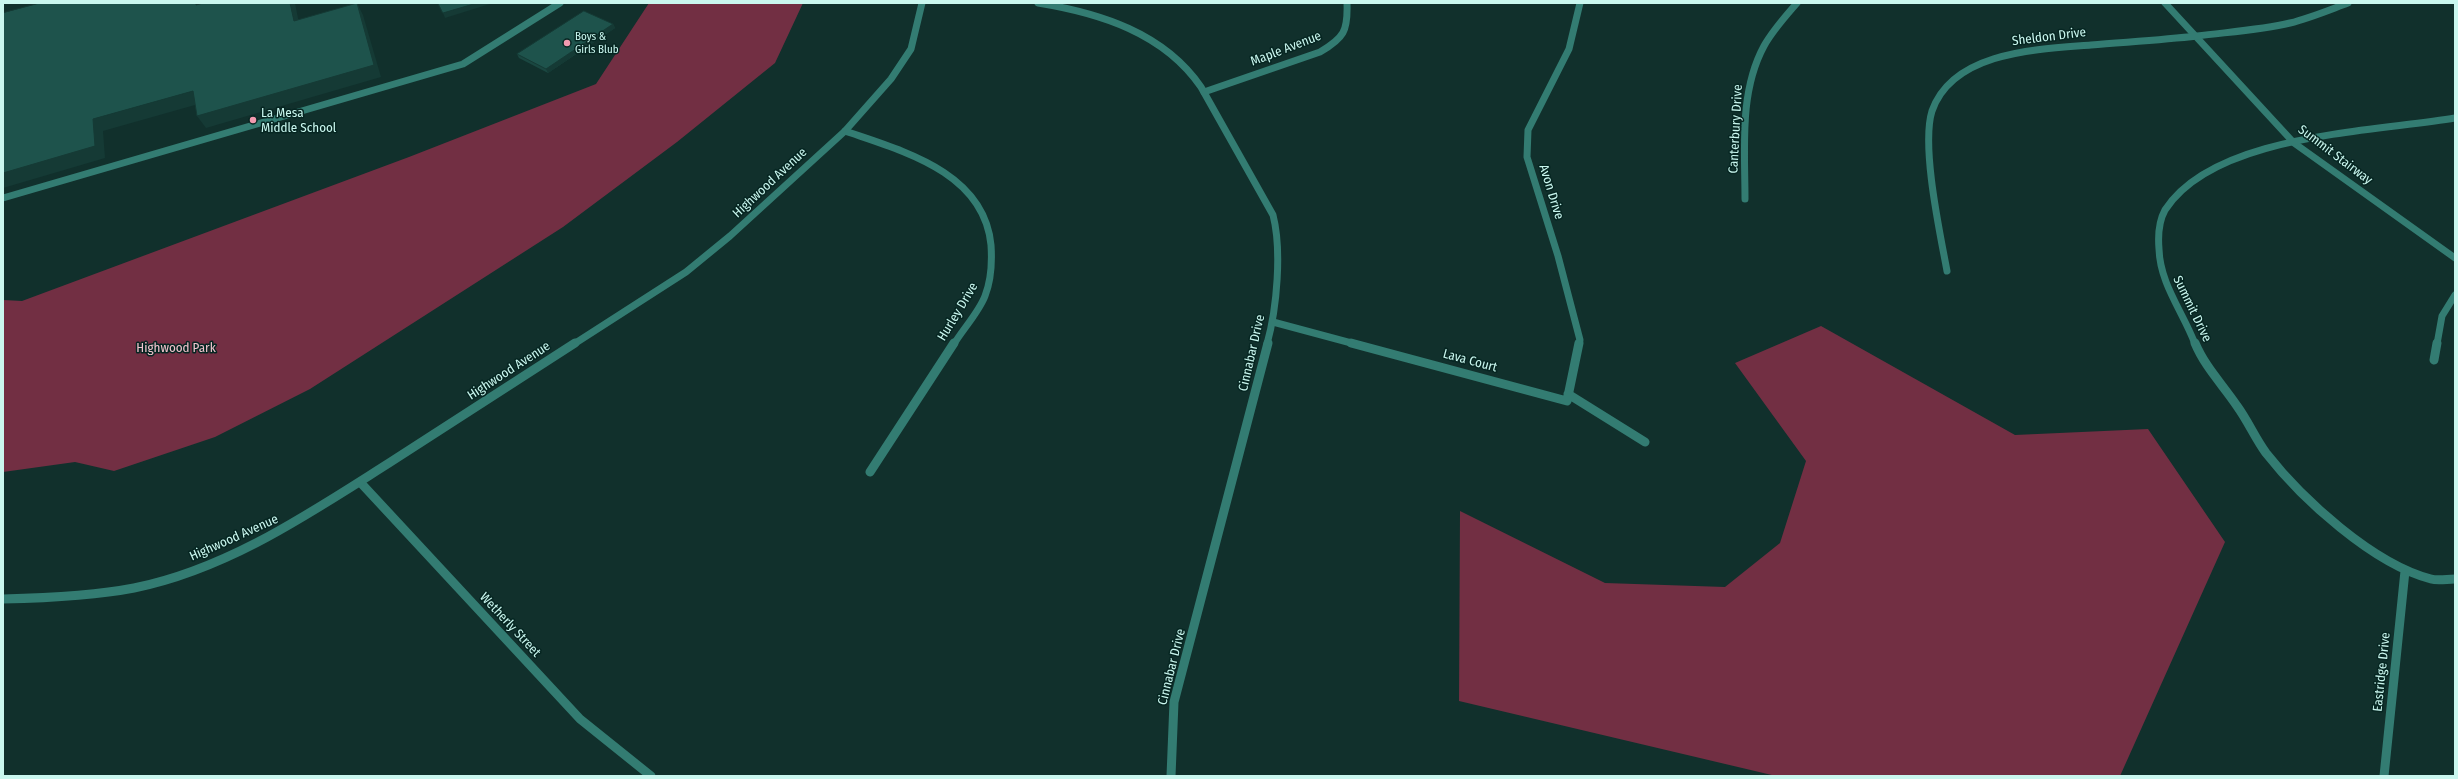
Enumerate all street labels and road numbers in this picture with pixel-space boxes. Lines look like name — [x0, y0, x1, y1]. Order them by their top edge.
street label: Sheldon Drive — [2011, 25, 2087, 49]
street label: Maple Avenue — [1248, 28, 1324, 70]
street label: Canterbury Drive — [1726, 84, 1746, 174]
street label: Summit Stairway — [2295, 122, 2375, 188]
street label: Highwood Avenue — [730, 145, 810, 221]
street label: Avon Drive — [1535, 163, 1567, 221]
street label: Summit Drive — [2169, 274, 2215, 344]
street label: Hurley Drive — [934, 280, 982, 344]
street label: Cinnabar Drive — [1236, 313, 1268, 393]
street label: Highwood Avenue — [465, 338, 553, 404]
street label: Lava Court — [1441, 346, 1499, 376]
street label: Highwood Avenue — [187, 511, 281, 565]
street label: Wetherly Street — [476, 590, 544, 660]
street label: Cinnabar Drive — [1155, 627, 1189, 707]
street label: Eastridge Drive — [2370, 632, 2394, 712]

